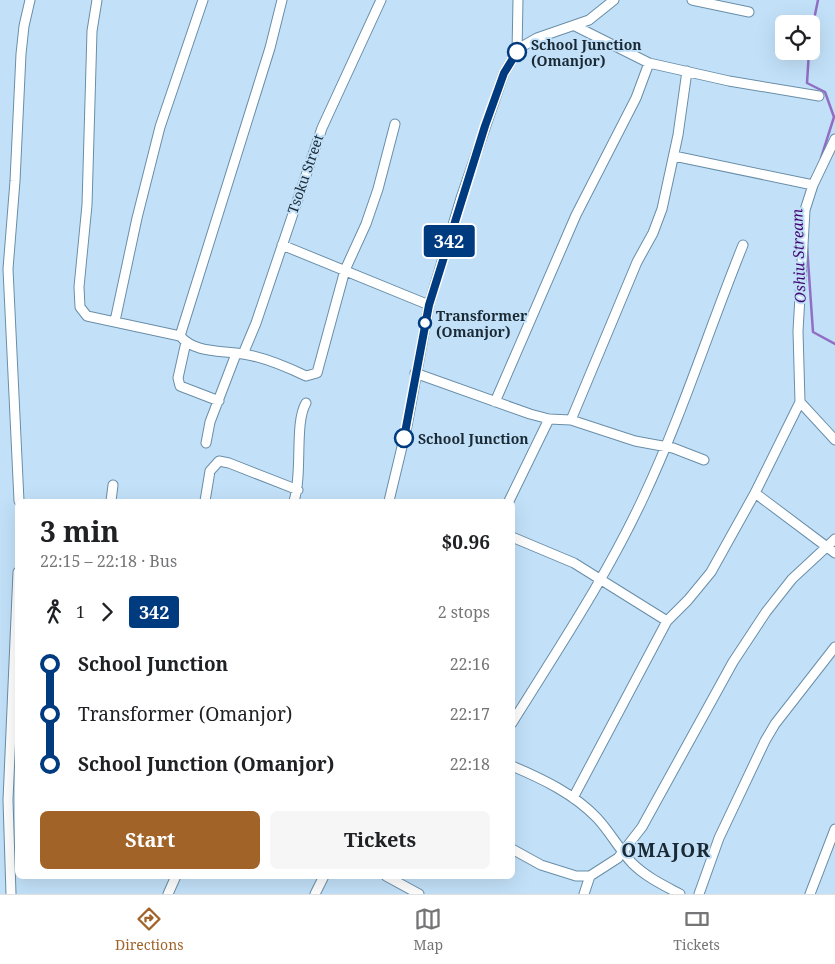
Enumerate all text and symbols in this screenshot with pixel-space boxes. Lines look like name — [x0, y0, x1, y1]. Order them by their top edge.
map controls — [775, 15, 820, 60]
button: locate — [775, 15, 820, 60]
place label: School Junction (Omanjor) — [531, 35, 642, 70]
marker: School Junction (Omanjor) — [507, 42, 527, 62]
street label: Tsoku Street — [283, 132, 327, 216]
water label: Oshiu Stream — [786, 208, 810, 304]
line badge: 342 — [420, 225, 478, 257]
text: 342 — [434, 229, 464, 253]
place label: Transformer (Omanjor) — [436, 306, 528, 341]
marker: Transformer (Omanjor) — [418, 316, 432, 330]
marker: School Junction — [394, 428, 414, 448]
place label: School Junction — [418, 429, 529, 448]
text: 3 min — [40, 512, 119, 550]
text: $0.96 — [441, 529, 490, 555]
text: 22:15 – 22:18 · Bus — [40, 550, 177, 572]
icon: walk — [40, 598, 68, 626]
icon: forward — [93, 598, 121, 626]
text: 342 — [139, 600, 169, 624]
text: 1 — [76, 601, 85, 623]
text: 2 stops — [438, 601, 490, 623]
text: School Junction — [78, 651, 228, 677]
text: 22:16 — [450, 653, 490, 675]
text: Transformer (Omanjor) — [78, 701, 292, 727]
text: 22:17 — [450, 703, 490, 725]
text: School Junction (Omanjor) — [78, 751, 334, 777]
text: 22:18 — [450, 753, 490, 775]
button: Start — [40, 811, 260, 869]
button: Tickets — [270, 811, 490, 869]
district label: OMAJOR — [621, 837, 711, 863]
tab: Directions — [115, 905, 184, 954]
tab: Map — [414, 905, 443, 954]
tab: Tickets — [673, 905, 720, 954]

